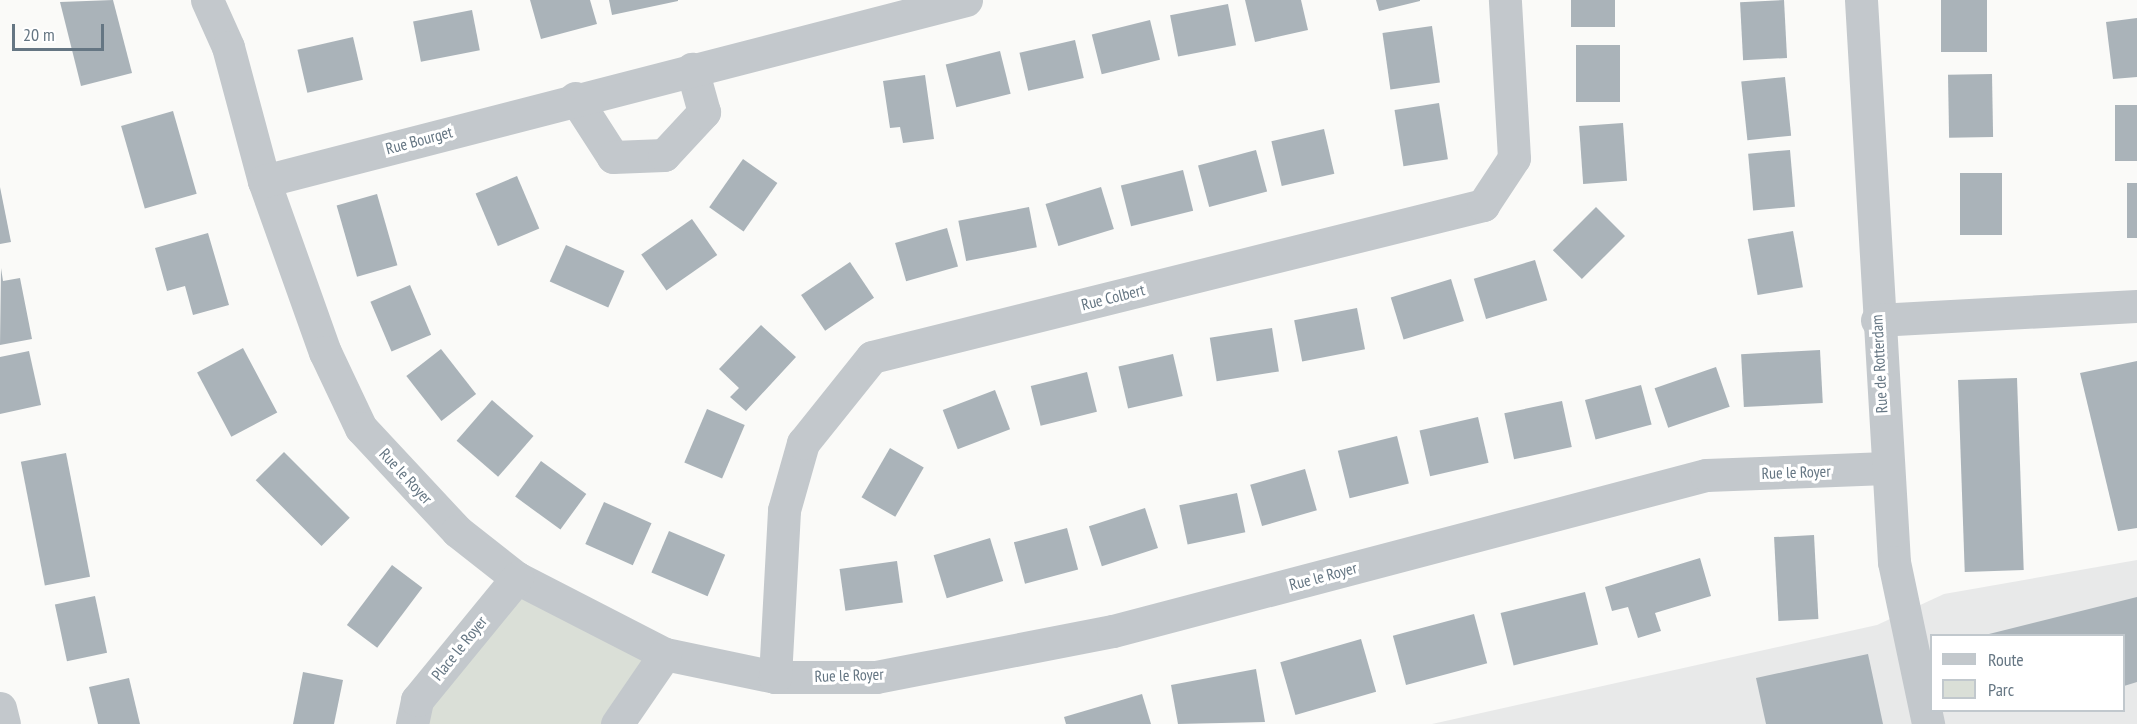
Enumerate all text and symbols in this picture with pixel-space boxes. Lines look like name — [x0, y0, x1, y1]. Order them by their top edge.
scale bar — [15, 12, 106, 50]
text: 20 m — [23, 23, 55, 46]
street label: Rue Bourget — [384, 122, 454, 158]
street label: Rue Colbert — [1079, 280, 1147, 314]
street label: Rue de Rotterdam — [1867, 314, 1891, 414]
street label: Rue le Royer — [375, 444, 437, 508]
street label: Rue le Royer — [1761, 461, 1831, 483]
street label: Rue le Royer — [1287, 558, 1359, 594]
street label: Place le Royer — [427, 612, 491, 684]
legend — [1930, 634, 2125, 712]
text: Route — [1988, 648, 2024, 671]
street label: Rue le Royer — [814, 664, 884, 686]
text: Parc — [1988, 678, 2014, 701]

